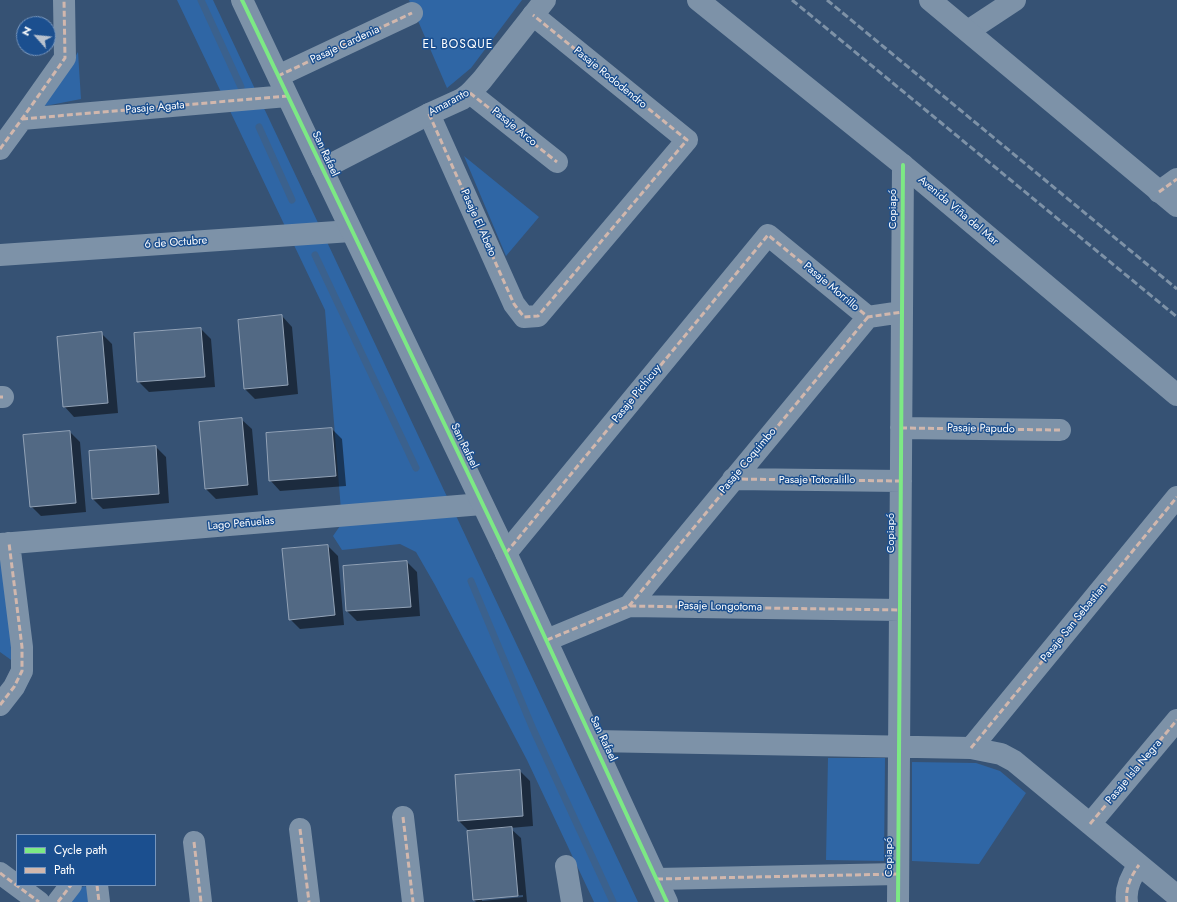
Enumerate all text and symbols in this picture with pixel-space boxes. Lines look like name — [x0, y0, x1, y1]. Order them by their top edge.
north arrow — [16, 16, 56, 56]
text: N — [17, 23, 35, 39]
street label: Pasaje Cardenia — [308, 23, 382, 67]
district label: EL BOSQUE — [423, 38, 493, 52]
street label: Pasaje Rododendro — [571, 44, 649, 112]
street label: Amaranto — [426, 86, 472, 120]
street label: Pasaje Agata — [125, 99, 185, 117]
street label: Pasaje Arco — [489, 105, 539, 149]
street label: San Rafael — [309, 129, 341, 179]
street label: Avenida Viña del Mar — [915, 174, 1001, 248]
street label: Pasaje El Abeto — [457, 187, 499, 259]
street label: Copiapó — [886, 189, 900, 229]
street label: 6 de Octubre — [144, 234, 208, 252]
street label: Pasaje Morrillo — [800, 260, 862, 314]
street label: Pasaje Pichicuy — [610, 362, 664, 426]
street label: San Rafael — [447, 421, 481, 471]
street label: Pasaje Papudo — [947, 422, 1015, 436]
street label: Pasaje Coquimbo — [717, 425, 779, 497]
street label: Pasaje Totoralillo — [779, 473, 855, 487]
street label: Copiapó — [884, 513, 898, 553]
street label: Lago Peñuelas — [207, 515, 275, 533]
street label: Pasaje San Sebastian — [1038, 581, 1110, 665]
street label: Pasaje Longotoma — [678, 600, 762, 614]
street label: San Rafael — [587, 714, 619, 764]
street label: Pasaje Isla Negra — [1103, 737, 1165, 807]
legend — [16, 834, 156, 886]
street label: Copiapó — [882, 837, 896, 877]
text: Cycle path — [54, 841, 107, 859]
text: Path — [54, 861, 75, 879]

